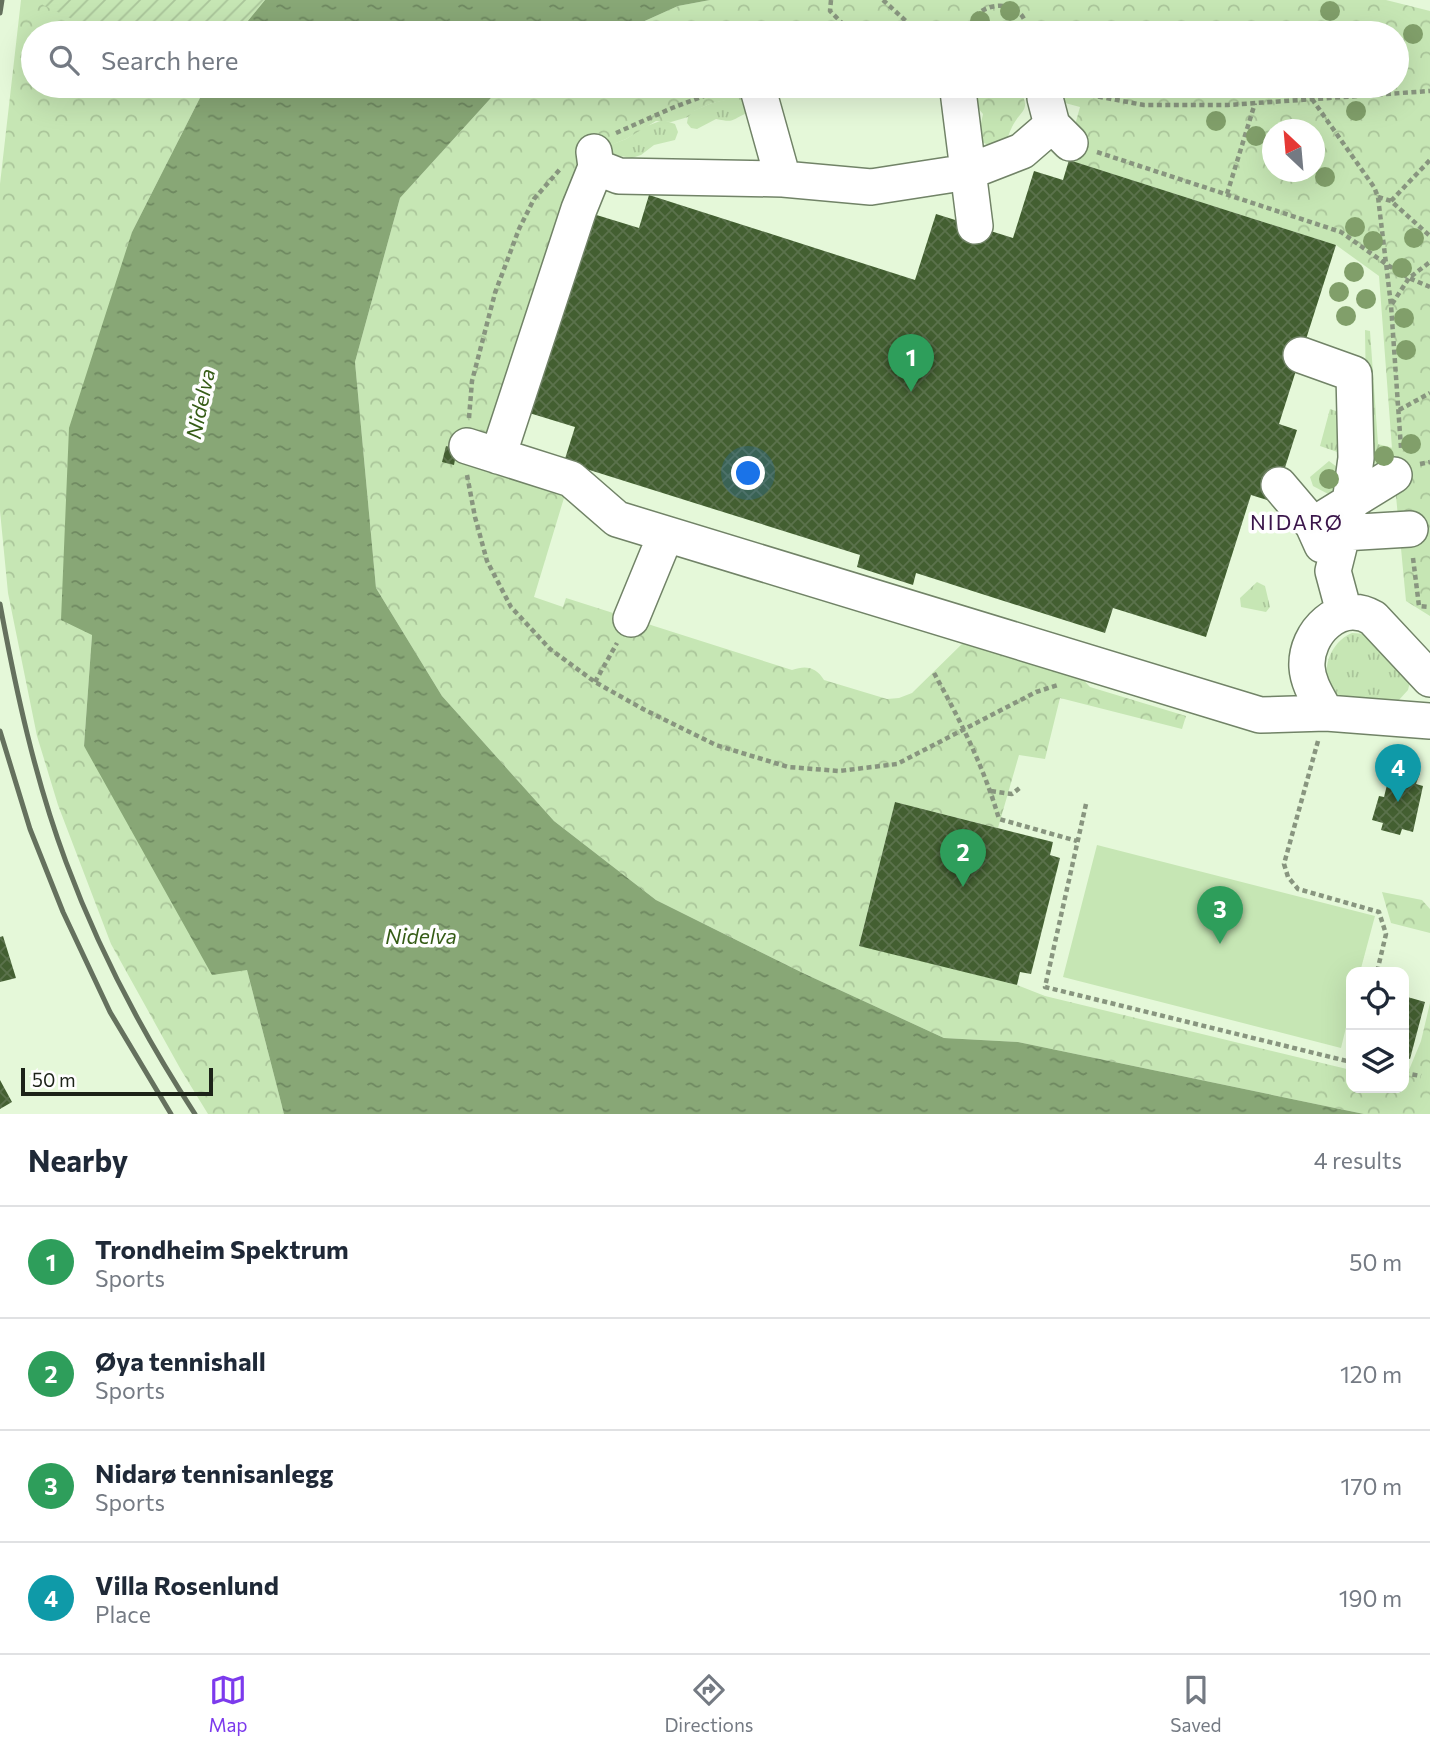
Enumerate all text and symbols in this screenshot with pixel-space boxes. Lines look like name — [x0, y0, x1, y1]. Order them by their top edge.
search box — [21, 21, 1409, 98]
icon: search — [45, 41, 83, 79]
text: Search here — [101, 44, 239, 75]
north arrow — [1262, 119, 1325, 182]
pin: 1 — [888, 334, 934, 392]
water label: Nidelva — [180, 366, 219, 441]
your location — [731, 456, 765, 490]
district label: NIDARØ — [1250, 509, 1344, 534]
pin: 4 — [1375, 744, 1421, 802]
pin: 2 — [940, 829, 986, 887]
pin: 3 — [1197, 886, 1243, 944]
water label: Nidelva — [385, 923, 457, 948]
map controls — [1346, 967, 1409, 1093]
button: locate — [1346, 967, 1409, 1030]
button: layers — [1346, 1030, 1409, 1093]
scale bar — [21, 1065, 214, 1097]
text: 50 m — [32, 1068, 76, 1091]
text: Nearby — [28, 1141, 128, 1178]
text: 4 results — [1314, 1146, 1402, 1174]
text: Trondheim Spektrum — [95, 1233, 349, 1264]
text: 1 — [46, 1248, 56, 1276]
text: 50 m — [1349, 1248, 1402, 1276]
text: Sports — [95, 1264, 165, 1292]
text: Øya tennishall — [95, 1345, 266, 1376]
text: 2 — [44, 1360, 58, 1388]
text: 120 m — [1340, 1360, 1402, 1388]
text: Sports — [95, 1376, 165, 1404]
text: Nidarø tennisanlegg — [95, 1457, 334, 1488]
text: 3 — [44, 1472, 58, 1500]
text: 170 m — [1341, 1472, 1402, 1500]
text: Sports — [95, 1488, 165, 1516]
text: Villa Rosenlund — [95, 1569, 279, 1600]
text: 4 — [44, 1584, 58, 1612]
text: 190 m — [1339, 1584, 1402, 1612]
text: Place — [95, 1600, 151, 1628]
tab: Map — [208, 1671, 248, 1736]
tab: Directions — [664, 1671, 754, 1736]
tab: Saved — [1170, 1671, 1222, 1736]

